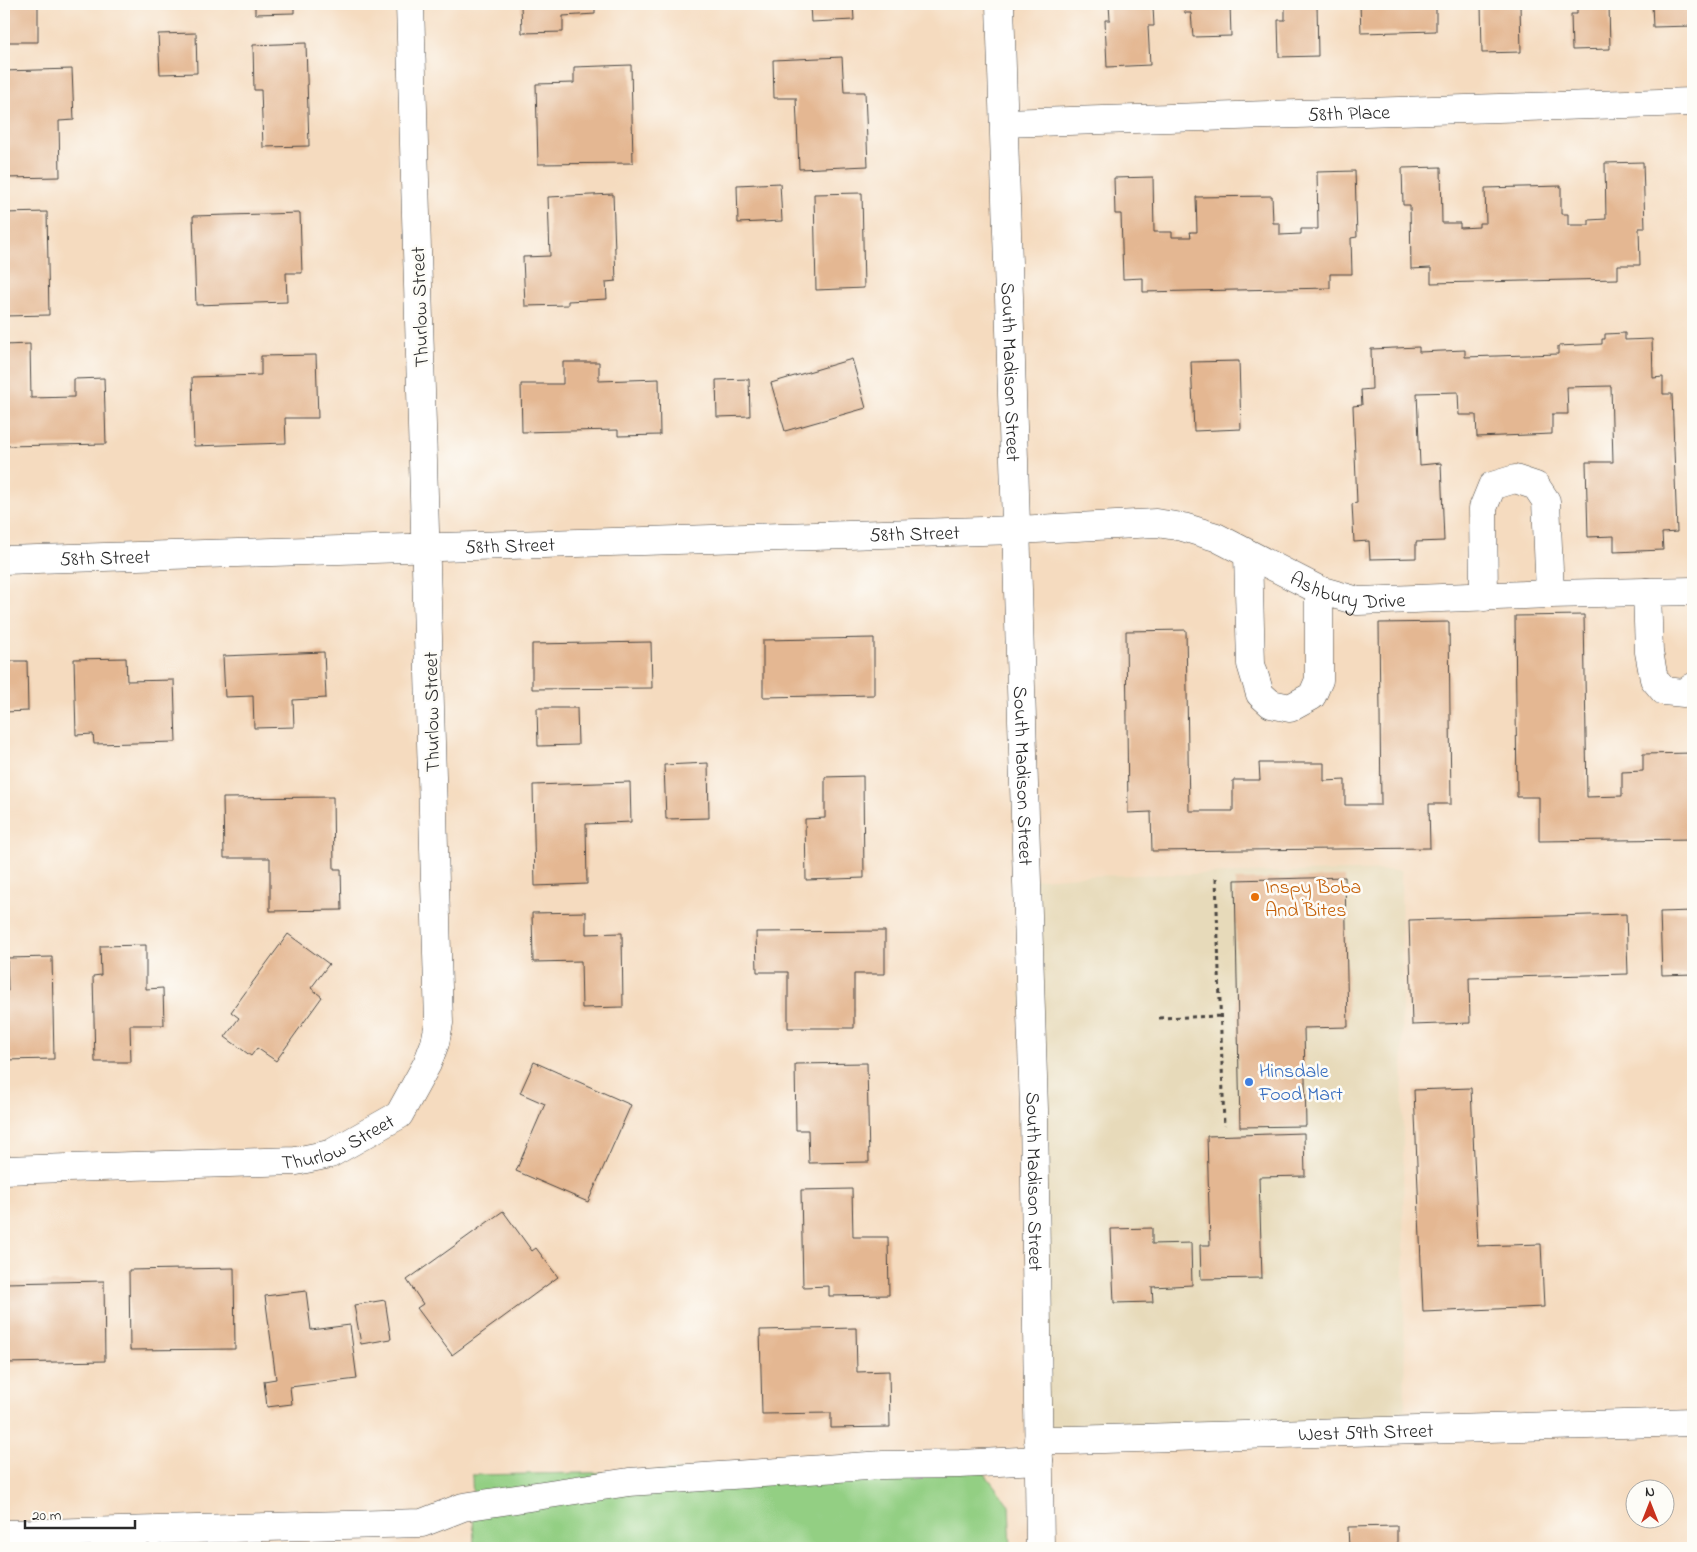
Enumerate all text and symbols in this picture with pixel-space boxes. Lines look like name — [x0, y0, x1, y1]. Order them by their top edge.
street label: 58th Place — [1307, 99, 1391, 131]
street label: Thurlow Street — [405, 246, 438, 368]
street label: South Madison Street — [992, 282, 1026, 462]
street label: 58th Street — [869, 520, 961, 551]
street label: 58th Street — [464, 532, 556, 563]
street label: 58th Street — [59, 544, 151, 575]
street label: Ashbury Drive — [1284, 565, 1406, 618]
street label: Thurlow Street — [418, 651, 449, 773]
street label: South Madison Street — [1004, 686, 1038, 866]
place label: Inspy Boba And Bites — [1265, 874, 1361, 926]
marker: Inspy Boba And Bites — [1249, 891, 1261, 903]
place label: Hinsdale Food Mart — [1258, 1058, 1343, 1110]
marker: Hinsdale Food Mart — [1243, 1076, 1255, 1088]
street label: South Madison Street — [1016, 1091, 1048, 1272]
street label: Thurlow Street — [281, 1108, 401, 1178]
street label: West 59th Street — [1298, 1417, 1434, 1450]
north arrow — [1624, 1480, 1674, 1530]
text: N — [1645, 1482, 1655, 1503]
scale bar — [25, 1497, 135, 1529]
text: 20 m — [32, 1505, 62, 1527]

